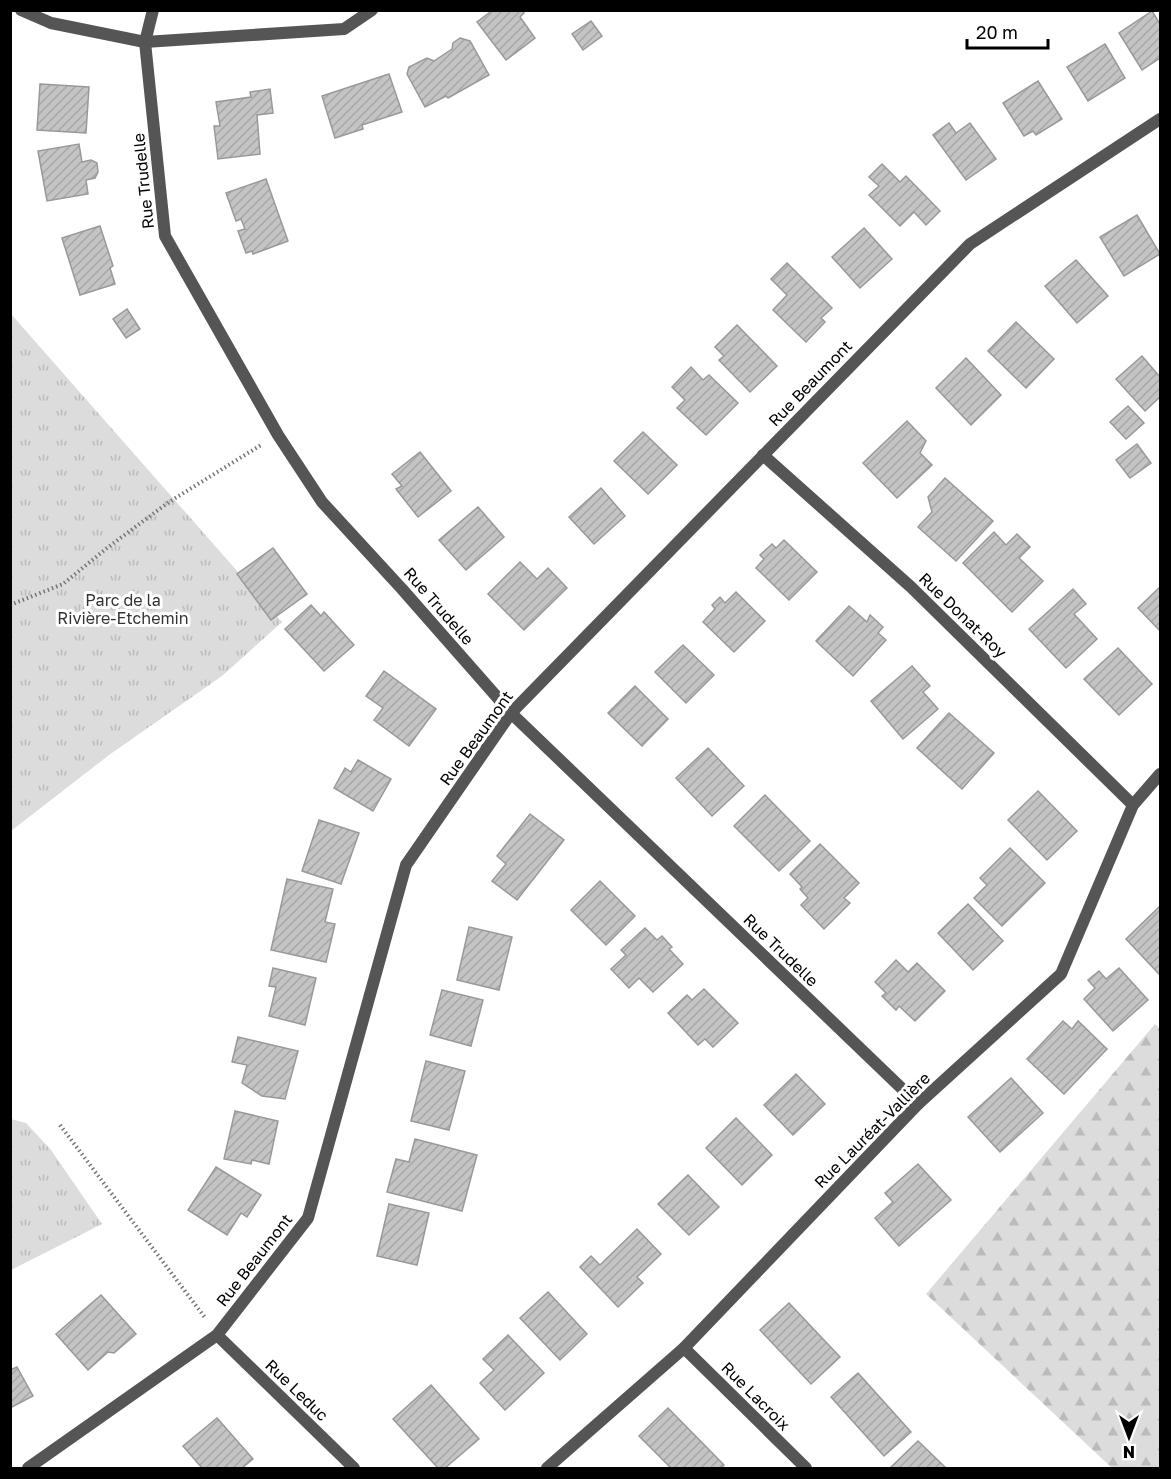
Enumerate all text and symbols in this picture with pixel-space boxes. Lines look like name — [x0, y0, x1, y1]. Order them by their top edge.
scale bar — [967, 12, 1048, 50]
text: 20 m — [976, 21, 1018, 43]
street label: Rue Trudelle — [128, 132, 158, 230]
street label: Rue Beaumont — [764, 336, 856, 430]
street label: Rue Trudelle — [400, 563, 478, 649]
street label: Rue Donat-Roy — [915, 568, 1011, 662]
park label: Parc de la Rivière-Etchemin — [57, 590, 189, 628]
street label: Rue Beaumont — [435, 687, 517, 789]
street label: Rue Trudelle — [739, 909, 823, 991]
street label: Rue Lauréat-Vallière — [810, 1068, 934, 1192]
street label: Rue Beaumont — [212, 1210, 296, 1310]
street label: Rue Leduc — [261, 1355, 333, 1425]
street label: Rue Lacroix — [717, 1357, 795, 1435]
north arrow — [1099, 1407, 1159, 1467]
text: N — [1123, 1442, 1135, 1462]

